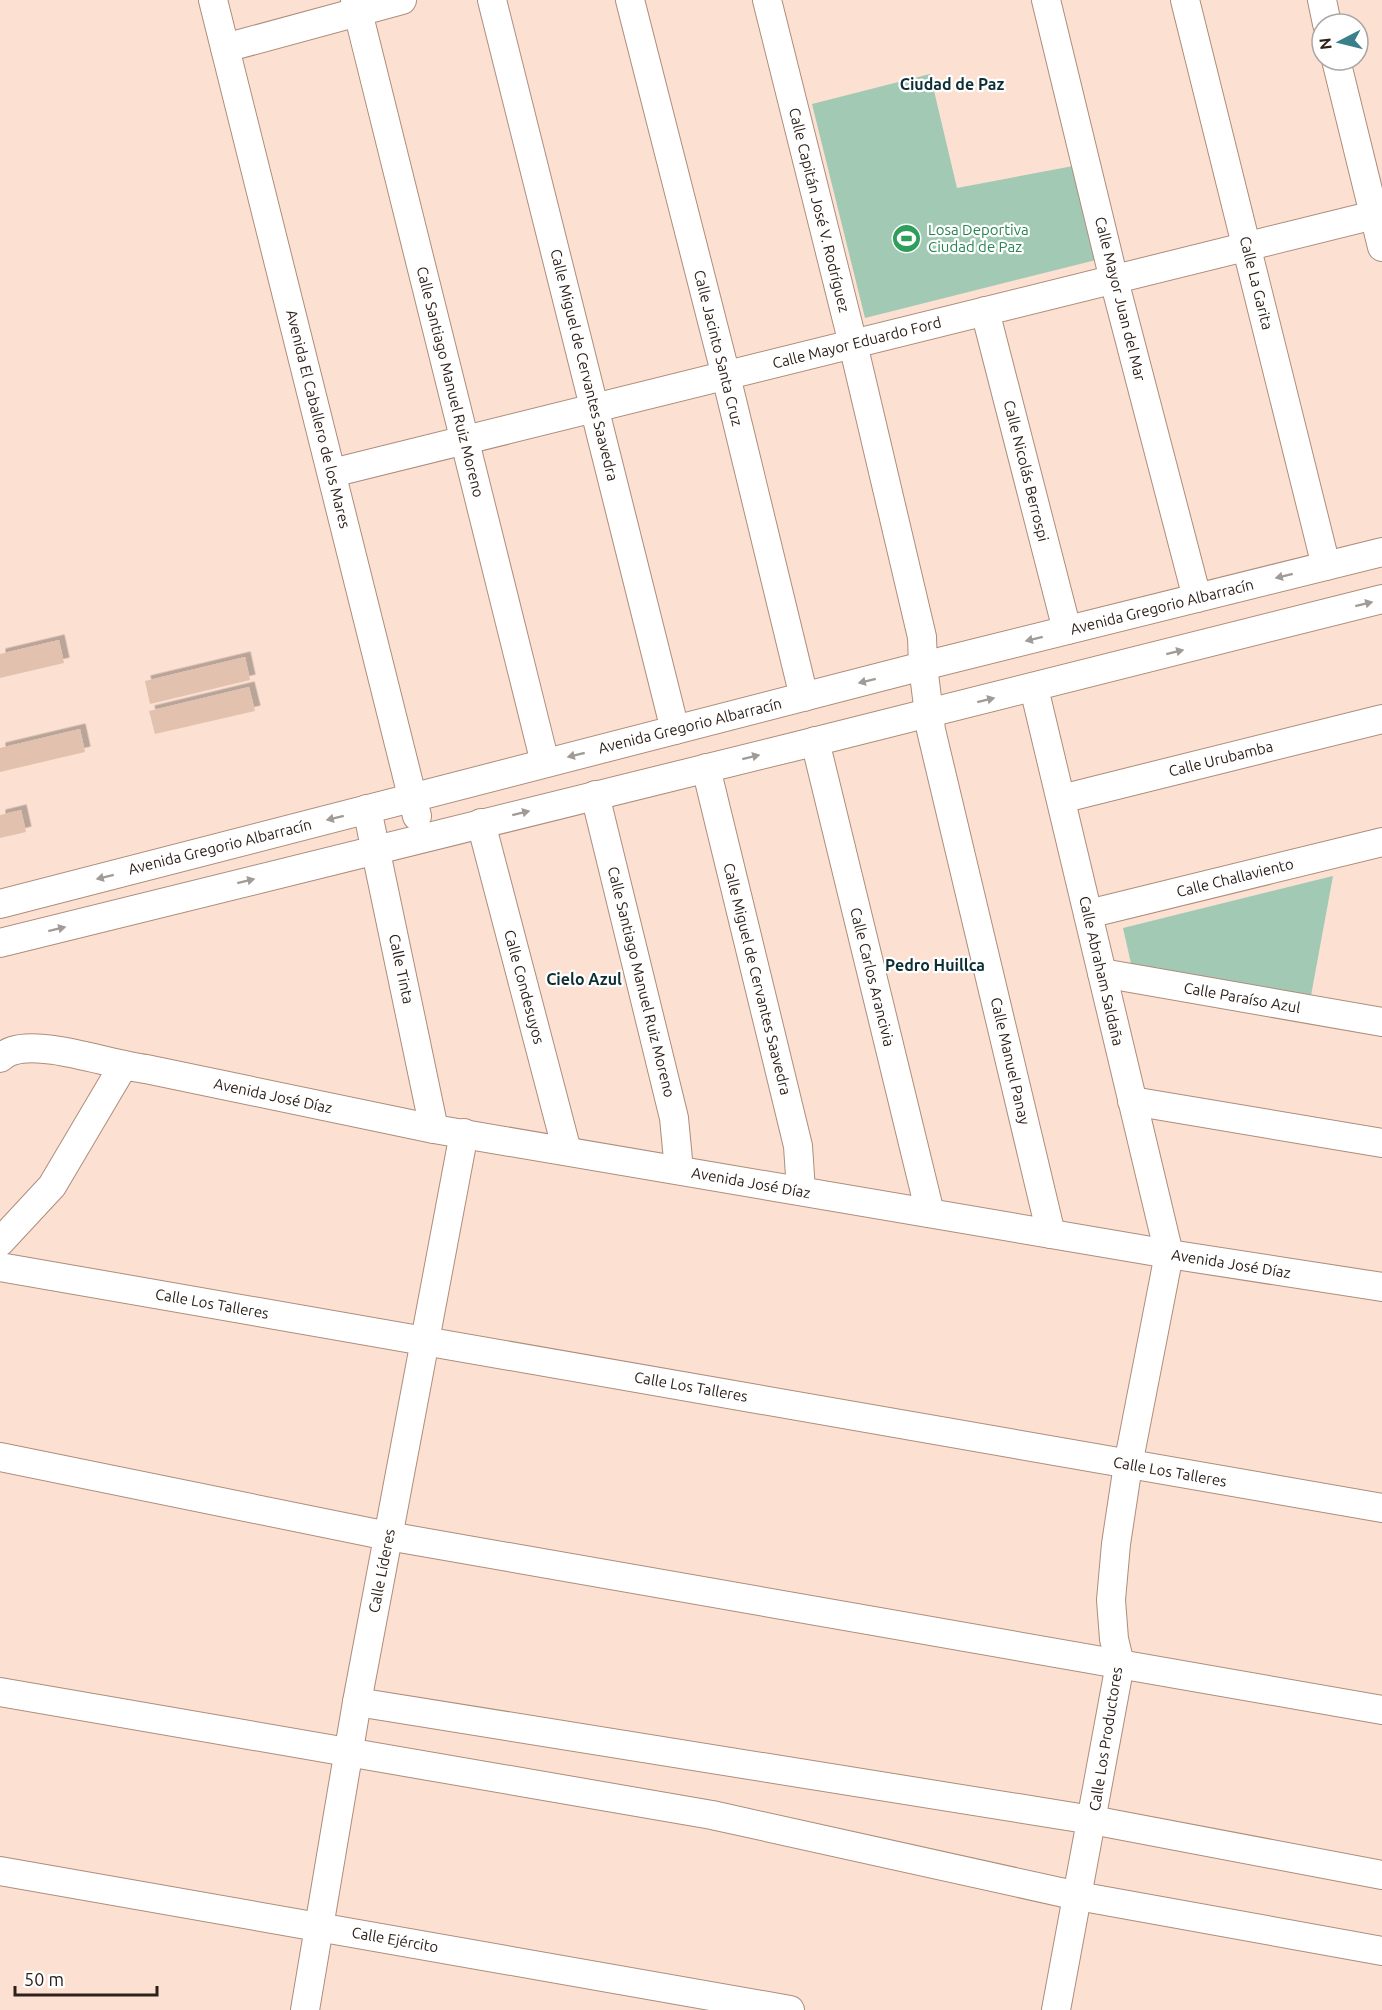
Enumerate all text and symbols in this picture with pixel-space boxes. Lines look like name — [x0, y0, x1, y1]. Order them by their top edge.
north arrow — [1310, 12, 1370, 72]
text: N — [1315, 37, 1335, 51]
district label: Ciudad de Paz — [900, 75, 1004, 93]
street label: Calle Capitán José V. Rodríguez — [786, 106, 853, 314]
street label: Calle Mayor Juan del Mar — [1092, 215, 1149, 383]
place label: Losa Deportiva Ciudad de Paz — [928, 221, 1029, 255]
sports icon: Losa Deportiva Ciudad de Paz — [891, 223, 923, 255]
street label: Calle La Garita — [1237, 234, 1276, 331]
street label: Calle Miguel de Cervantes Saavedra — [547, 247, 622, 483]
street label: Calle Santiago Manuel Ruiz Moreno — [414, 265, 487, 499]
street label: Calle Jacinto Santa Cruz — [691, 268, 746, 428]
street label: Avenida El Caballero de los Mares — [283, 308, 354, 530]
street label: Calle Mayor Eduardo Ford — [771, 313, 943, 372]
street label: Calle Nicolás Berrospi — [1001, 398, 1052, 543]
one-way arrow — [1275, 571, 1294, 581]
street label: Avenida Gregorio Albarracín — [1068, 575, 1255, 638]
one-way arrow — [1355, 598, 1373, 608]
one-way arrow — [1025, 634, 1043, 644]
one-way arrow — [1166, 647, 1184, 657]
one-way arrow — [857, 676, 876, 686]
street label: Avenida Gregorio Albarracín — [596, 694, 783, 757]
one-way arrow — [977, 694, 995, 704]
street label: Calle Urubamba — [1167, 737, 1275, 780]
one-way arrow — [567, 751, 585, 761]
one-way arrow — [742, 751, 760, 761]
one-way arrow — [511, 808, 530, 818]
one-way arrow — [325, 813, 344, 823]
street label: Avenida Gregorio Albarracín — [126, 815, 313, 878]
street label: Calle Challaviento — [1175, 855, 1295, 900]
street label: Calle Miguel de Cervantes Saavedra — [720, 861, 795, 1097]
street label: Calle Santiago Manuel Ruiz Moreno — [605, 865, 678, 1099]
one-way arrow — [96, 873, 114, 882]
one-way arrow — [237, 876, 255, 886]
street label: Calle Abraham Saldaña — [1076, 894, 1127, 1048]
street label: Calle Carlos Arancivia — [847, 906, 898, 1048]
one-way arrow — [48, 923, 66, 933]
street label: Calle Condesuyos — [501, 928, 548, 1046]
street label: Calle Tinta — [386, 932, 417, 1005]
district label: Pedro Huillca — [885, 956, 985, 974]
district label: Cielo Azul — [546, 970, 622, 988]
street label: Calle Paraíso Azul — [1182, 979, 1302, 1016]
street label: Calle Manuel Panay — [988, 996, 1033, 1126]
street label: Avenida José Díaz — [212, 1075, 334, 1116]
street label: Avenida José Díaz — [690, 1164, 812, 1201]
street label: Avenida José Díaz — [1170, 1246, 1292, 1281]
street label: Calle Los Talleres — [154, 1285, 270, 1322]
street label: Calle Los Talleres — [633, 1368, 749, 1405]
street label: Calle Los Talleres — [1112, 1453, 1228, 1490]
street label: Calle Líderes — [365, 1527, 398, 1614]
street label: Calle Los Productores — [1086, 1666, 1125, 1812]
street label: Calle Ejército — [350, 1924, 440, 1955]
scale bar — [15, 1959, 158, 1997]
text: 50 m — [24, 1969, 64, 1989]

